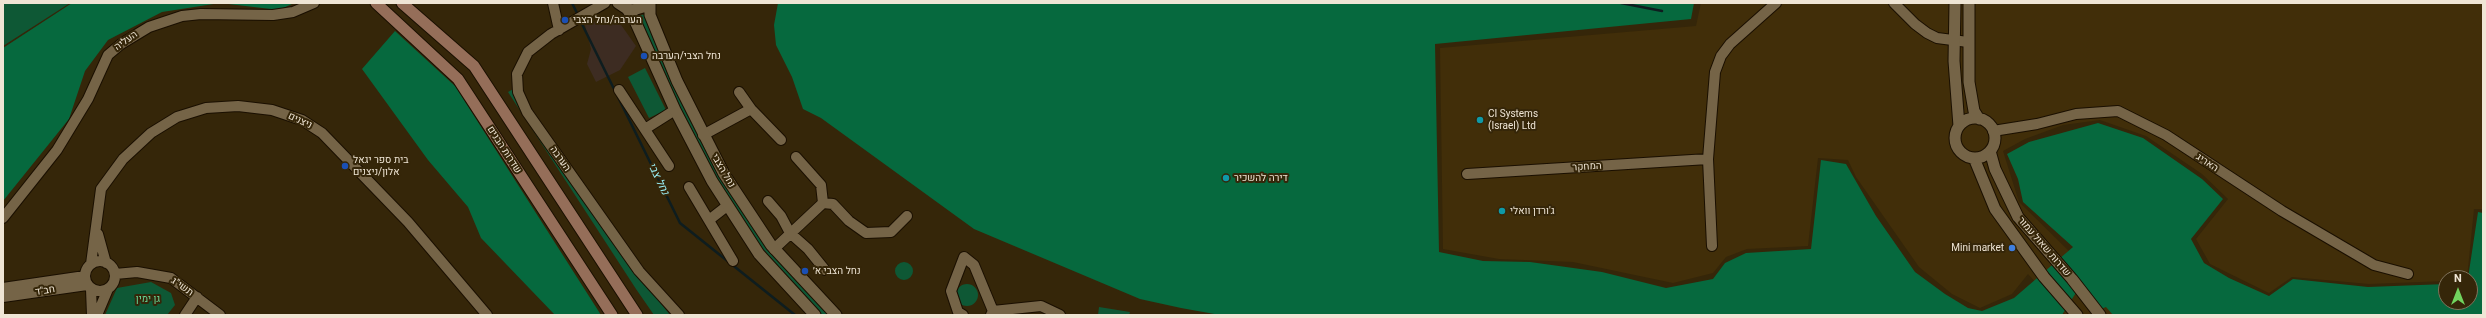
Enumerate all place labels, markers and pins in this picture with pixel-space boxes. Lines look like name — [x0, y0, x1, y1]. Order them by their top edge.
place label: הערבה/נחל הצבי — [573, 14, 642, 26]
marker: הערבה/נחל הצבי — [560, 15, 570, 25]
place label: נחל הצבי/הערבה — [652, 50, 721, 62]
marker: נחל הצבי/הערבה — [639, 51, 649, 61]
place label: CI Systems (Israel) Ltd — [1488, 108, 1538, 132]
marker: CI Systems (Israel) Ltd — [1475, 115, 1485, 125]
place label: בית ספר יגאל אלון/ניצנים — [353, 154, 408, 178]
marker: בית ספר יגאל אלון/ניצנים — [340, 161, 350, 171]
place label: דירה להשכיר — [1234, 172, 1288, 184]
marker: דירה להשכיר — [1221, 173, 1231, 183]
place label: ג'ורדן וואלי — [1510, 205, 1555, 217]
marker: ג'ורדן וואלי — [1497, 206, 1507, 216]
place label: Mini market — [1951, 242, 2004, 254]
marker: Mini market — [2007, 243, 2017, 253]
place label: נחל הצבי א׳ — [813, 265, 861, 277]
marker: נחל הצבי א׳ — [800, 266, 810, 276]

